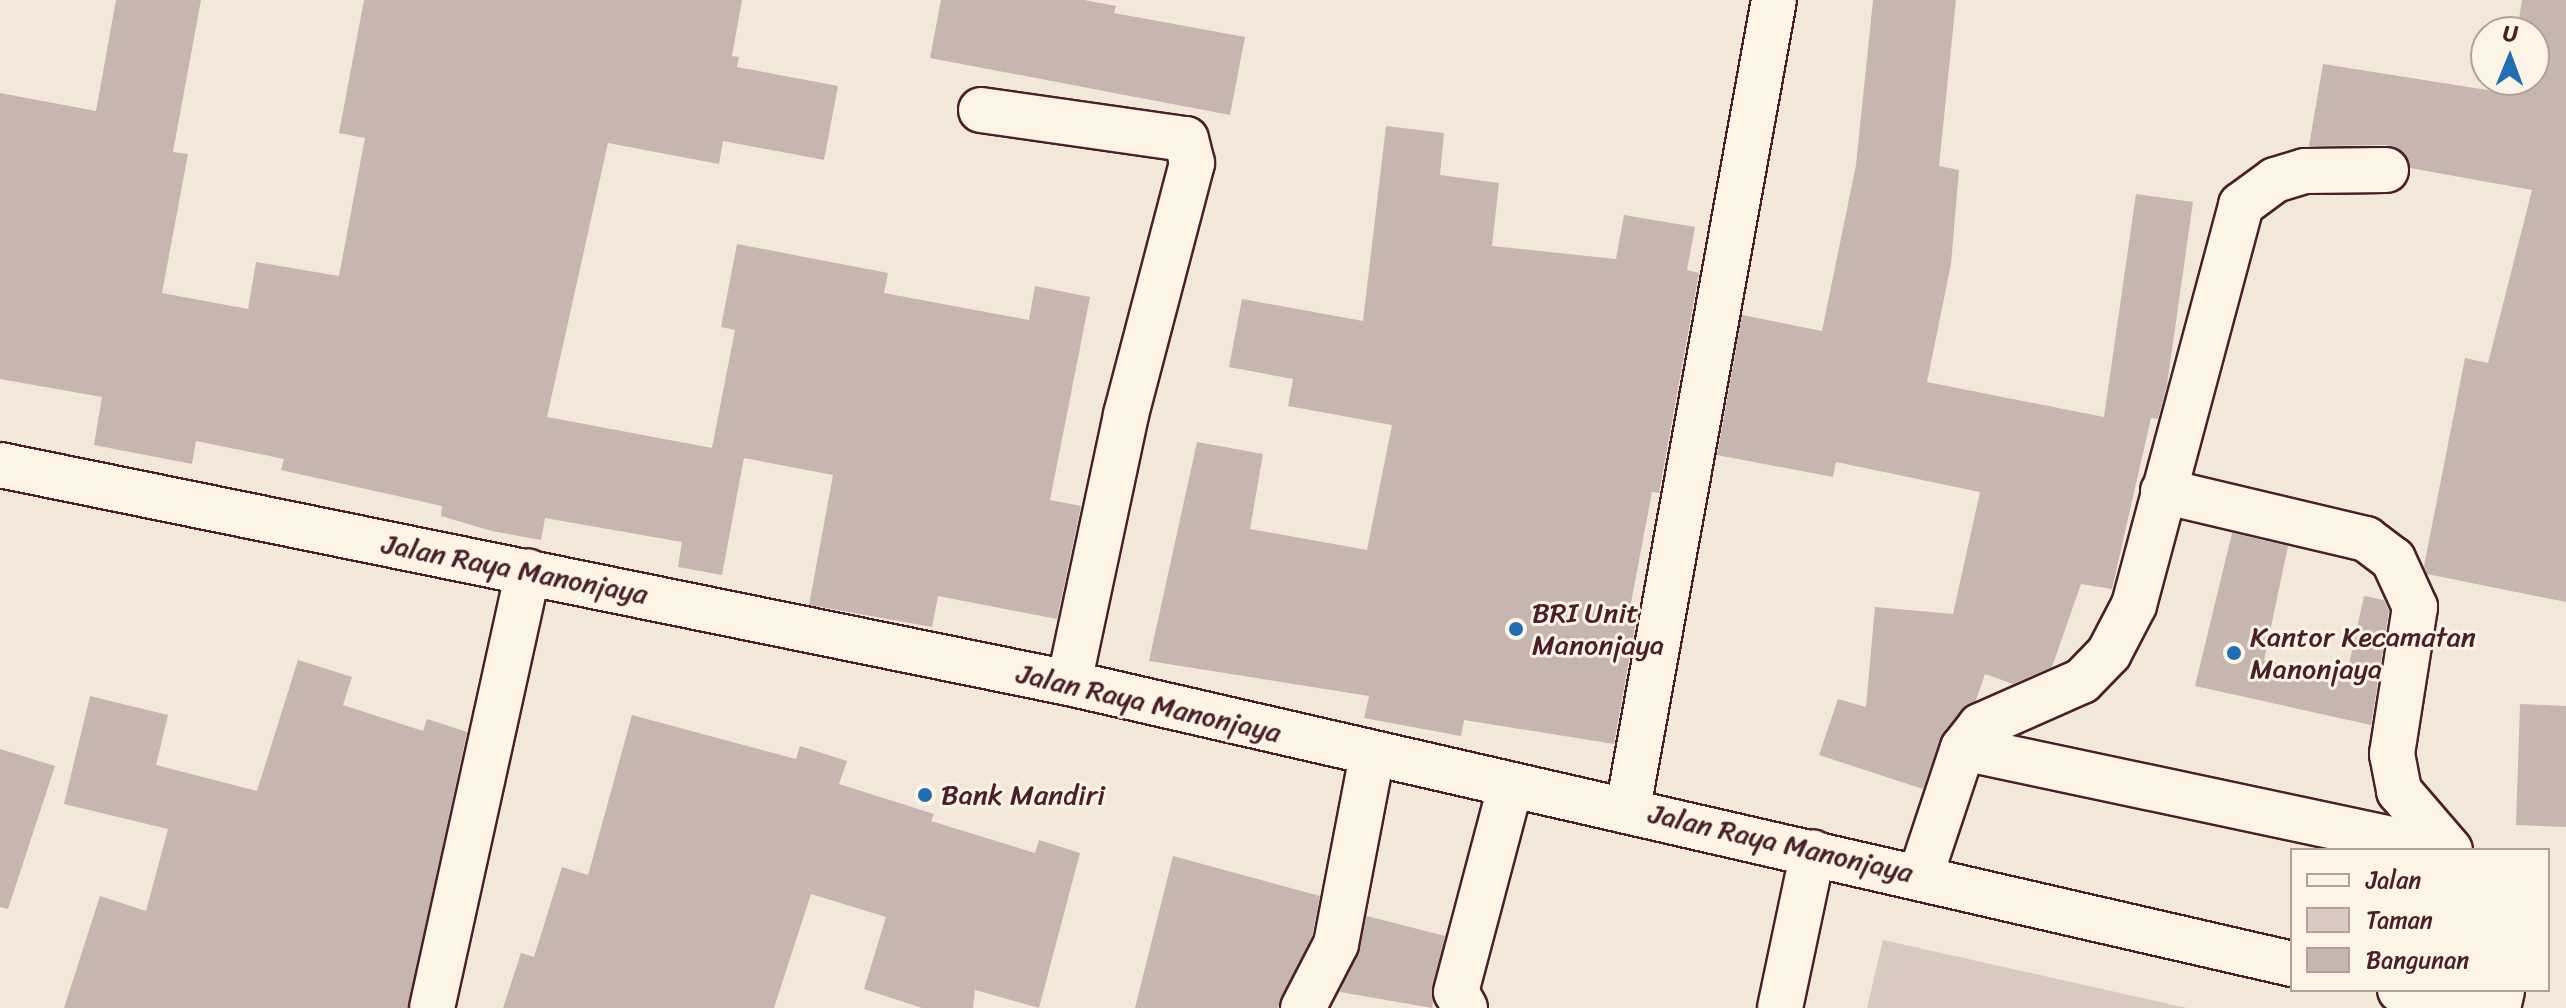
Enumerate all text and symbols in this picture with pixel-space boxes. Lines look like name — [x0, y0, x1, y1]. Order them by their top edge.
text: U — [2503, 14, 2518, 53]
north arrow — [2470, 16, 2550, 96]
street label: Jalan Raya Manonjaya — [379, 527, 651, 611]
place label: BRI Unit Manonjaya — [1532, 596, 1664, 662]
marker: BRI Unit Manonjaya — [1507, 620, 1525, 638]
place label: Kantor Kecamatan Manonjaya — [2250, 620, 2477, 686]
marker: Kantor Kecamatan Manonjaya — [2225, 644, 2243, 662]
street label: Jalan Raya Manonjaya — [1013, 656, 1285, 750]
place label: Bank Mandiri — [941, 778, 1104, 812]
marker: Bank Mandiri — [916, 786, 934, 804]
street label: Jalan Raya Manonjaya — [1645, 796, 1917, 890]
legend — [2290, 848, 2550, 992]
text: Jalan — [2366, 859, 2421, 901]
text: Taman — [2366, 899, 2433, 941]
text: Bangunan — [2366, 939, 2469, 981]

